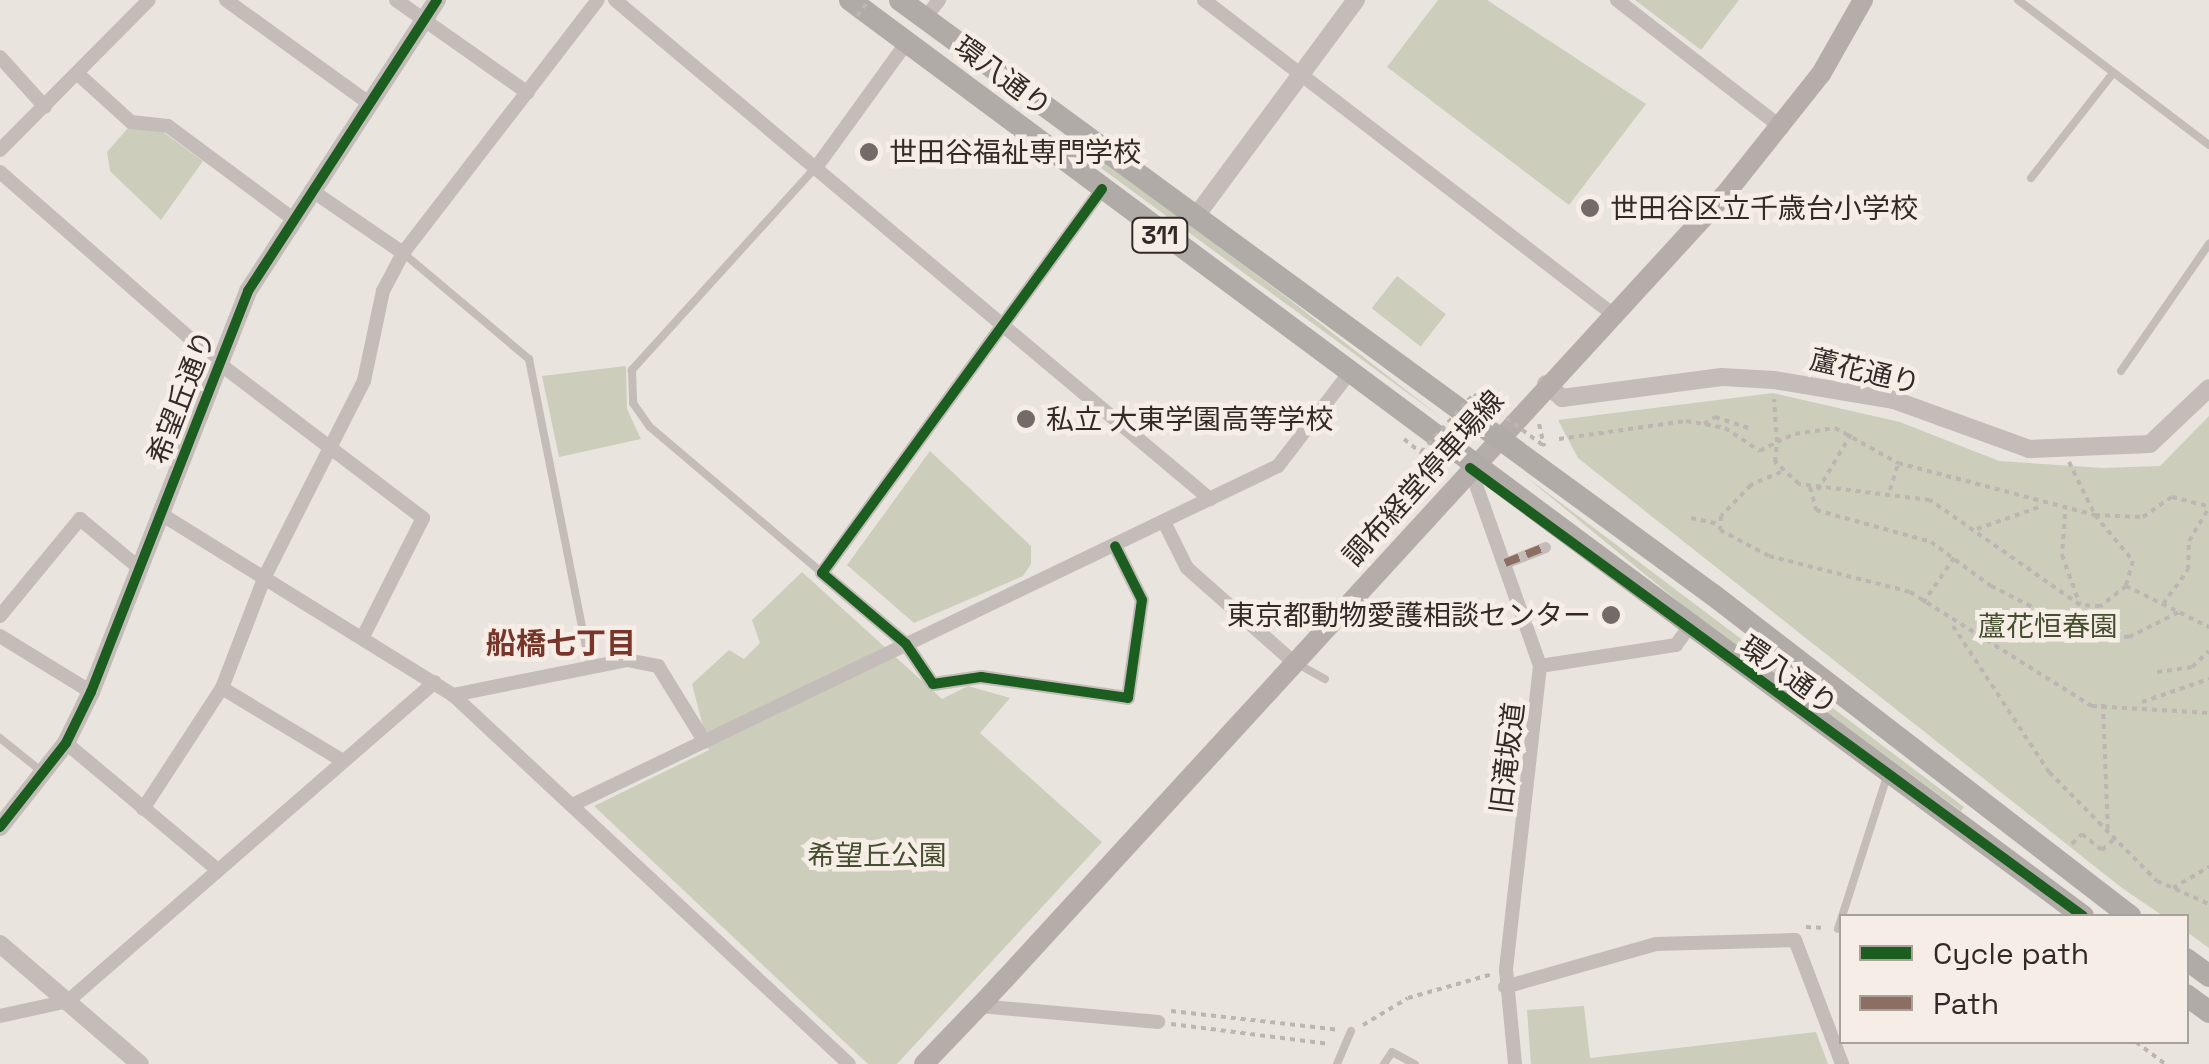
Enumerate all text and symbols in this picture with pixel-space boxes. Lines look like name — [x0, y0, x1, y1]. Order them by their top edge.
street label: 環八通り — [948, 29, 1058, 123]
place label: 世田谷福祉専門学校 — [889, 135, 1141, 169]
marker: 世田谷福祉専門学校 — [858, 141, 880, 163]
place label: 世田谷区立千歳台小学校 — [1610, 191, 1918, 225]
marker: 世田谷区立千歳台小学校 — [1579, 197, 1601, 219]
road number: 311 — [1130, 215, 1190, 255]
street label: 希望丘通り — [140, 326, 222, 468]
street label: 蘆花通り — [1807, 342, 1923, 400]
street label: 調布経堂停車場線 — [1336, 384, 1510, 572]
place label: 私立 大東学園高等学校 — [1046, 402, 1333, 436]
marker: 私立 大東学園高等学校 — [1015, 408, 1037, 430]
place label: 東京都動物愛護相談センター — [1227, 598, 1591, 632]
marker: 東京都動物愛護相談センター — [1600, 604, 1622, 626]
park label: 蘆花恒春園 — [1978, 609, 2118, 643]
district label: 船橋七丁目 — [486, 626, 636, 662]
street label: 環八通り — [1734, 628, 1844, 722]
street label: 旧滝坂道 — [1484, 700, 1530, 816]
park label: 希望丘公園 — [807, 838, 947, 872]
legend — [1839, 914, 2189, 1044]
text: Cycle path — [1933, 934, 2089, 973]
text: Path — [1933, 984, 1999, 1023]

